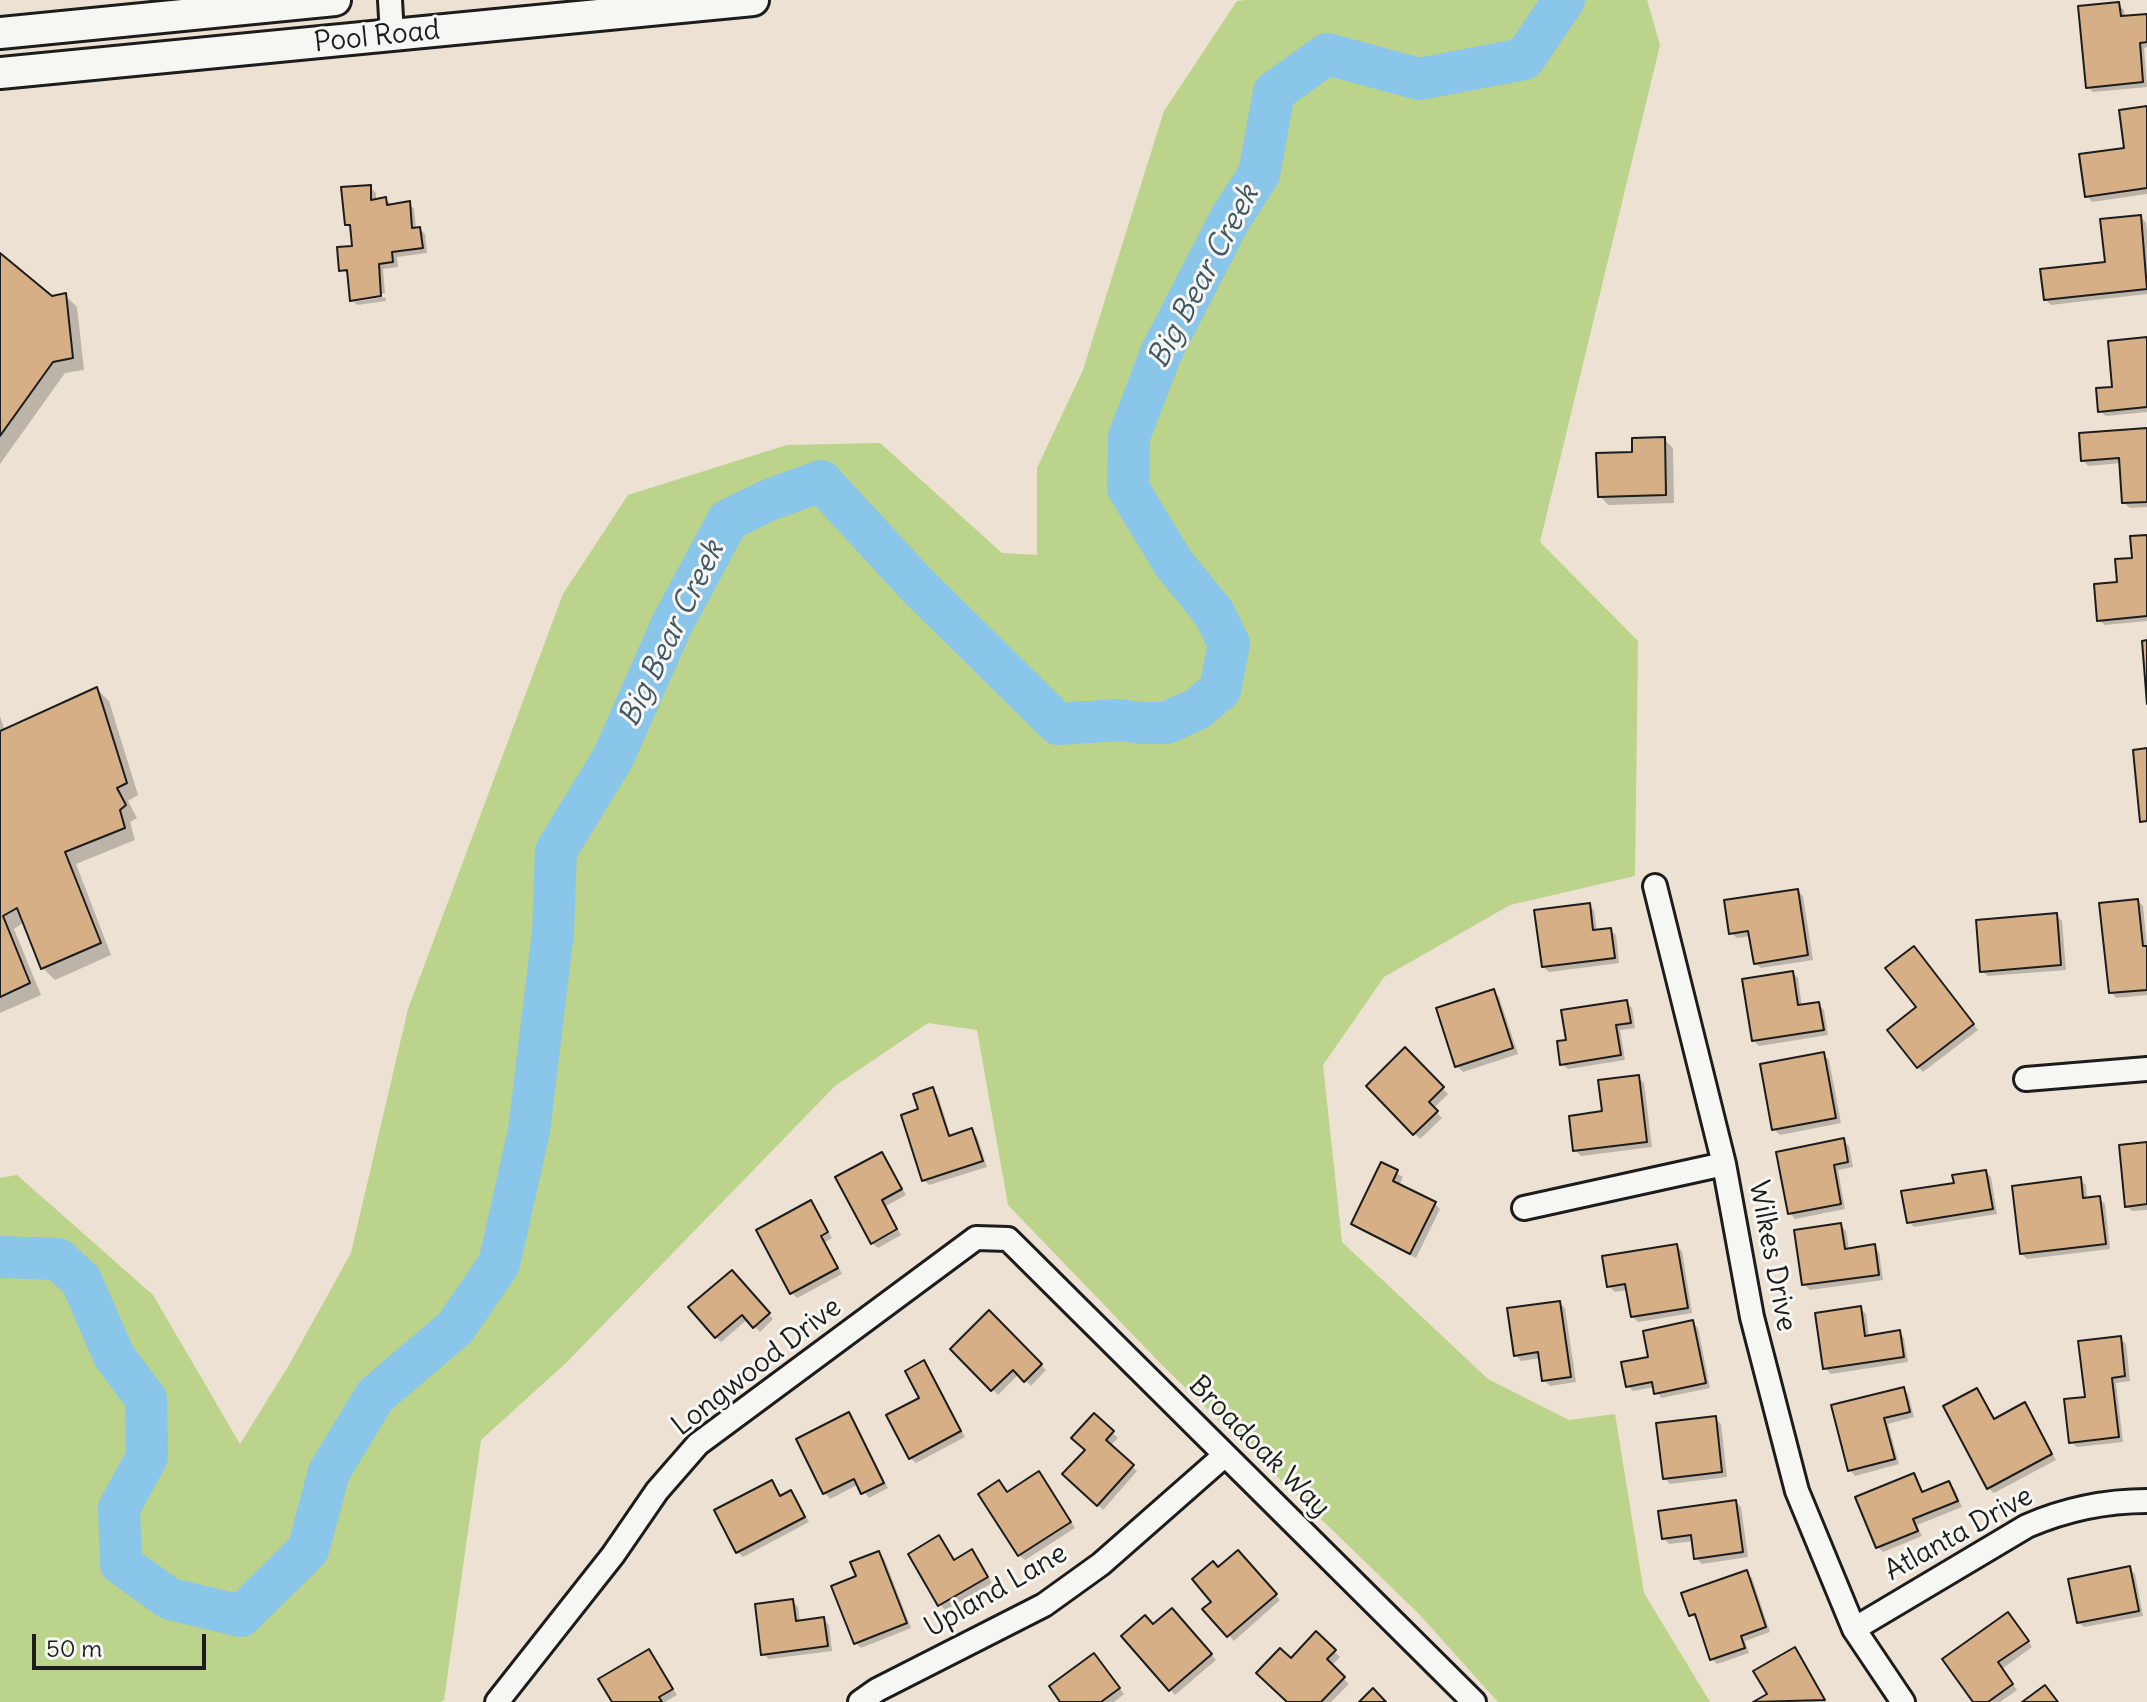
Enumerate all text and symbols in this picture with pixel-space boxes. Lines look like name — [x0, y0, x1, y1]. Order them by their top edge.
street label: Pool Road — [312, 14, 442, 60]
water label: Big Bear Creek — [1141, 180, 1267, 374]
water label: Big Bear Creek — [612, 536, 732, 732]
street label: Wilkes Drive — [1741, 1178, 1803, 1334]
street label: Longwood Drive — [666, 1291, 848, 1443]
street label: Broadoak Way — [1181, 1369, 1337, 1525]
street label: Atlanta Drive — [1879, 1480, 2039, 1588]
street label: Upland Lane — [919, 1537, 1073, 1645]
scale bar — [36, 1618, 210, 1668]
text: 50 m — [46, 1633, 102, 1663]

